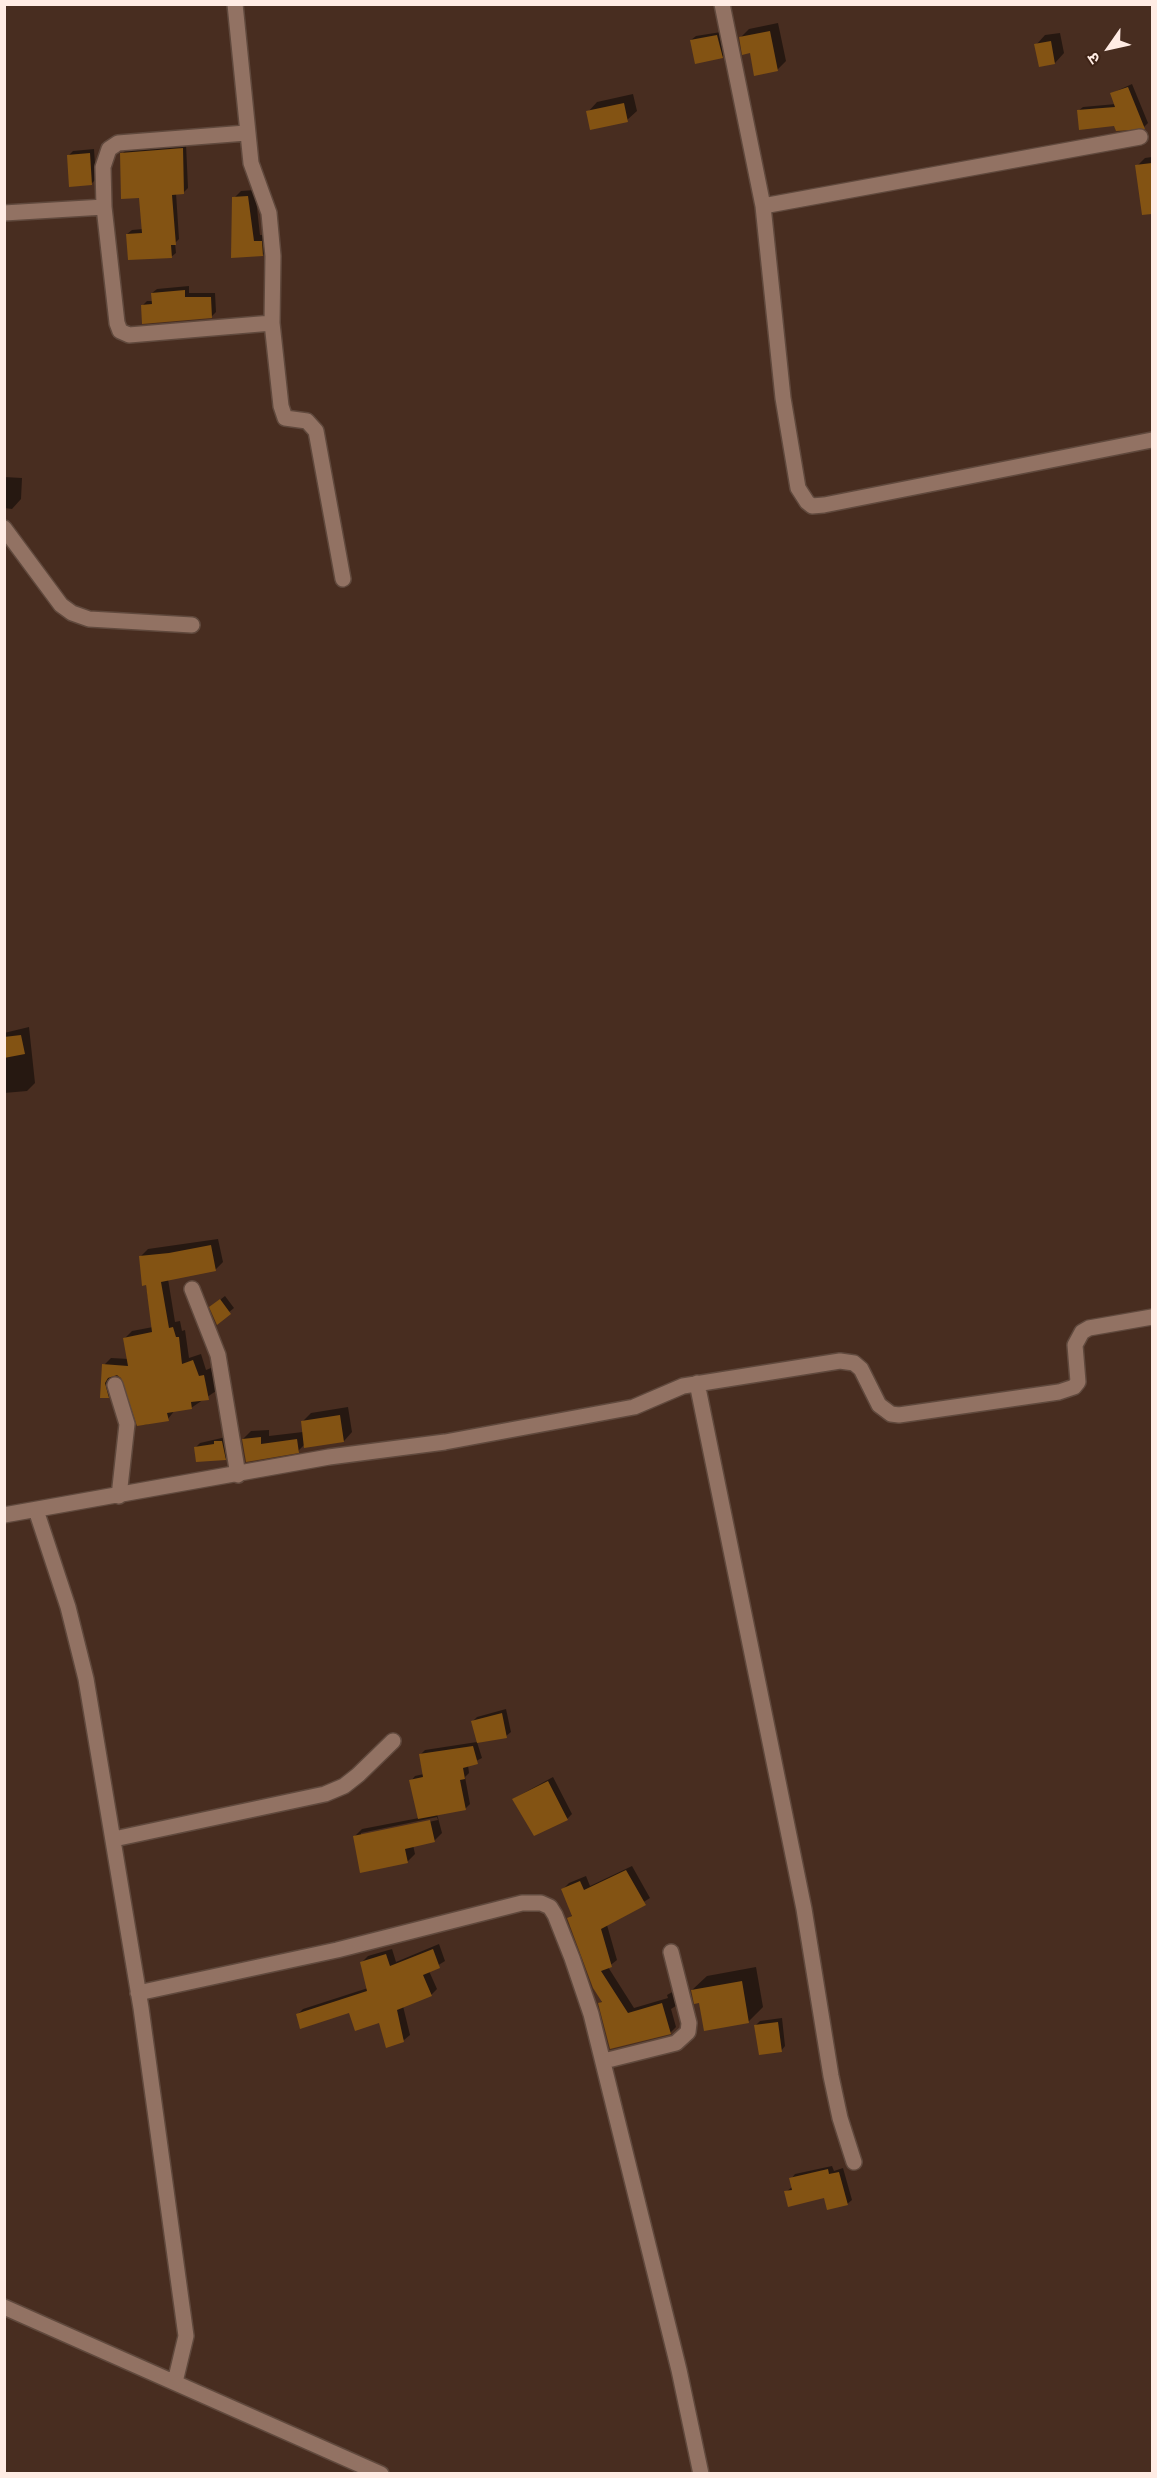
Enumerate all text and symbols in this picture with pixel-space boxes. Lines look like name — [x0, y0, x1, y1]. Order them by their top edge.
north arrow — [1079, 18, 1139, 78]
text: उ — [1083, 49, 1104, 68]

